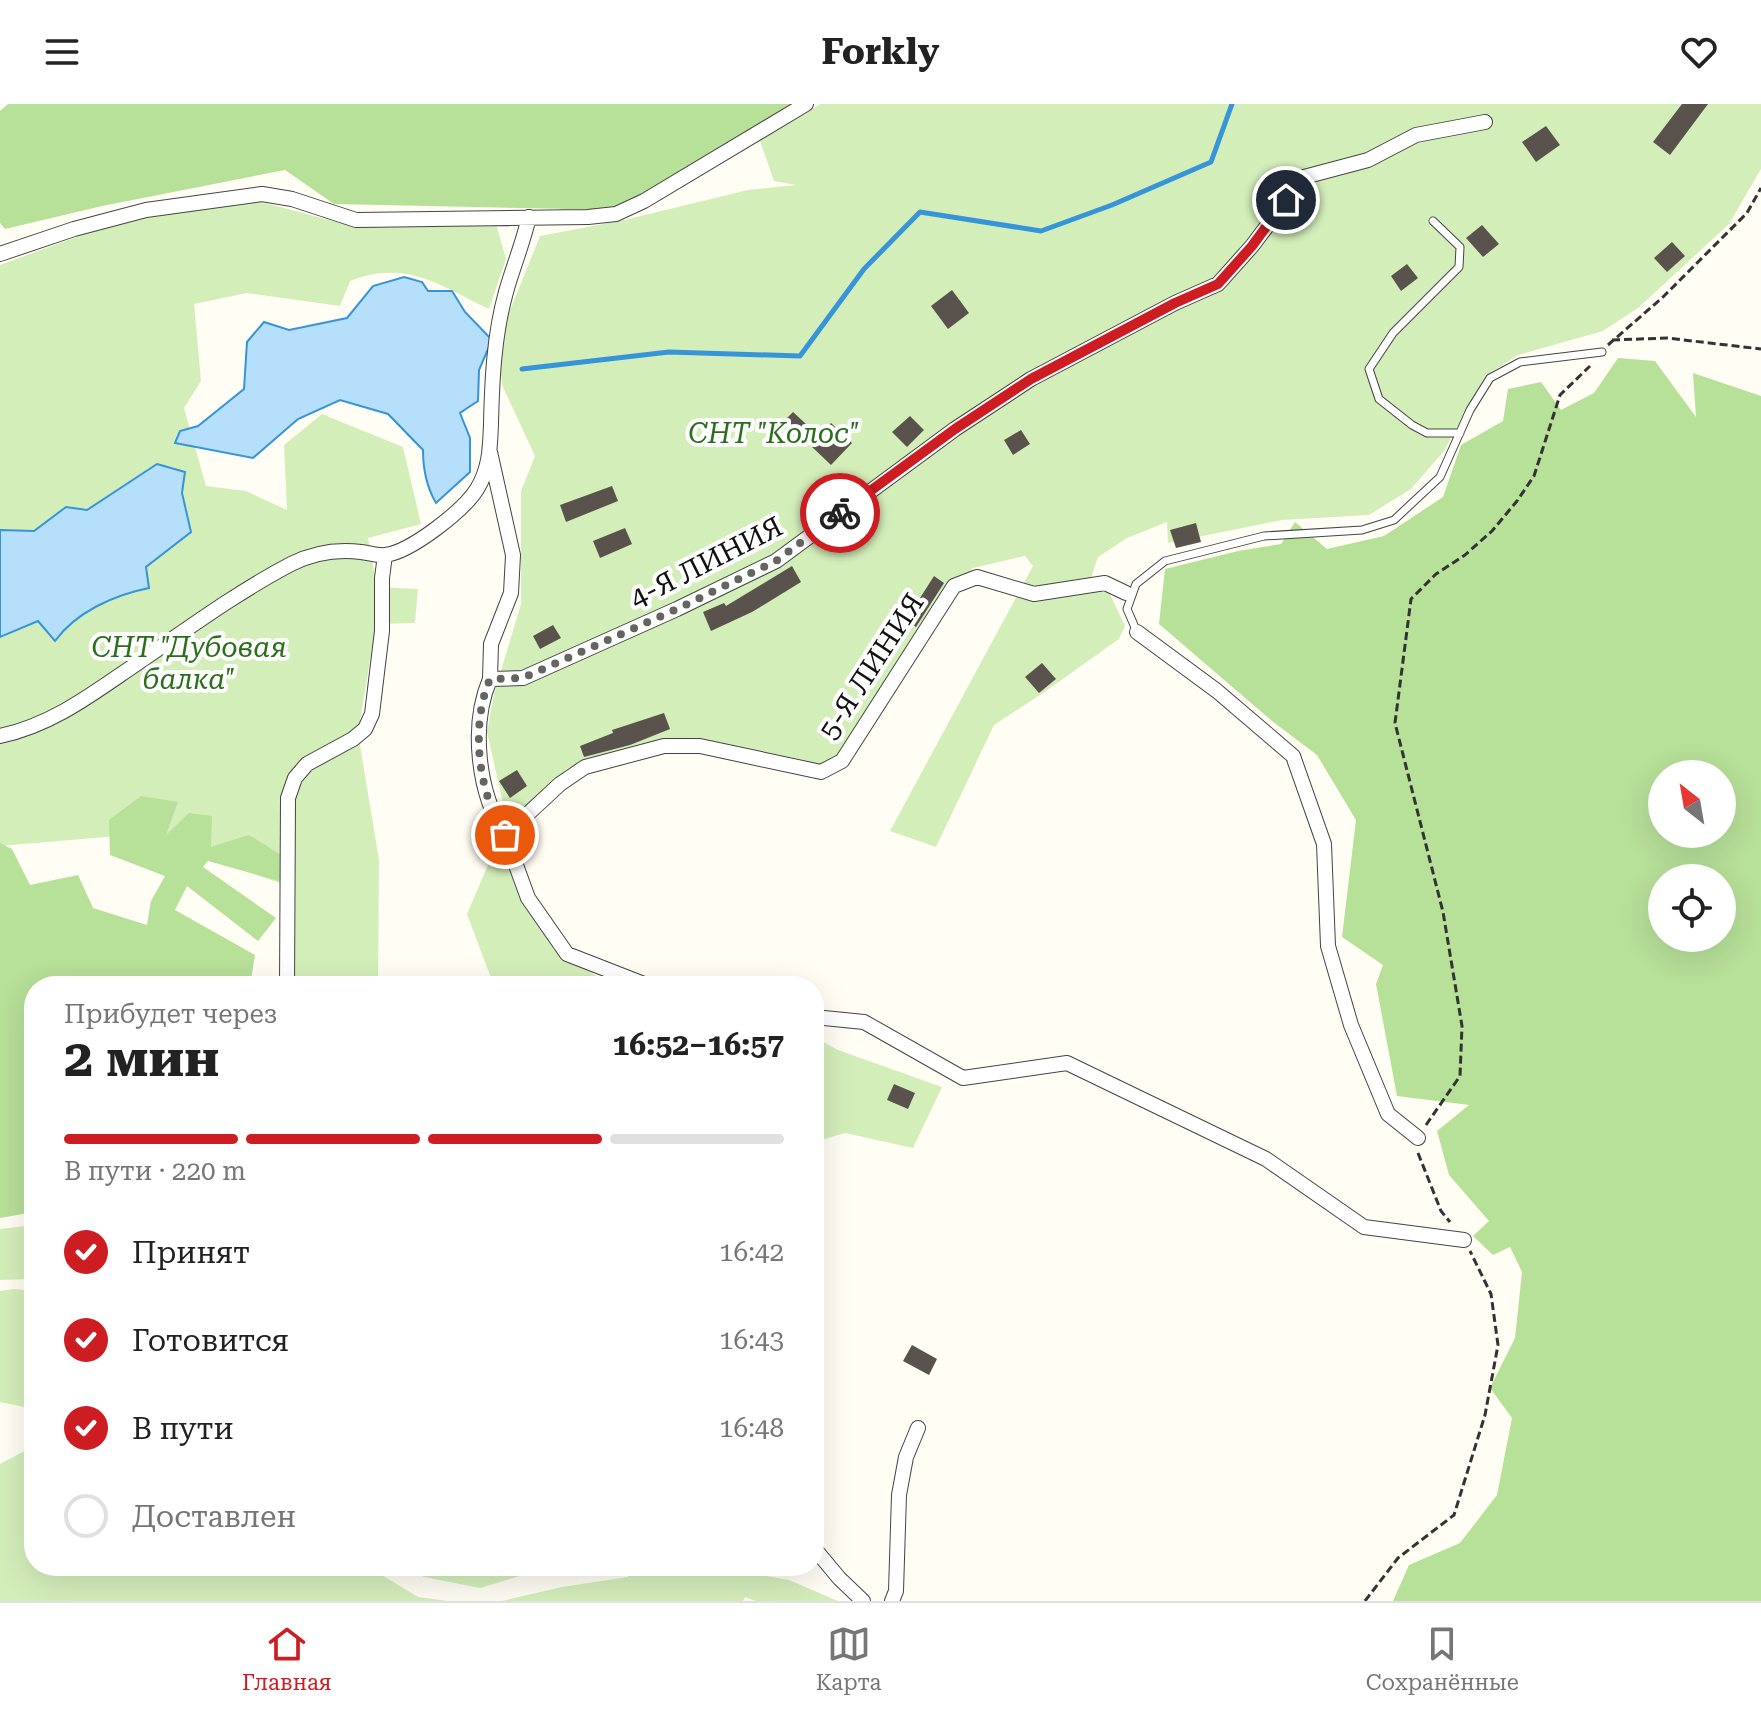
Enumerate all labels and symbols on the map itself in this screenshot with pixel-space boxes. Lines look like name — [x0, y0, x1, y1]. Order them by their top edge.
pin — [1252, 166, 1320, 234]
park label: СНТ "Колос" — [688, 417, 860, 450]
courier — [800, 473, 880, 553]
street label: 4-Я ЛИНИЯ — [624, 510, 788, 615]
street label: 5-Я ЛИНИЯ — [812, 587, 931, 745]
park label: СНТ "Дубовая балка" — [91, 631, 287, 696]
north arrow — [1648, 760, 1736, 848]
pin — [471, 801, 539, 869]

